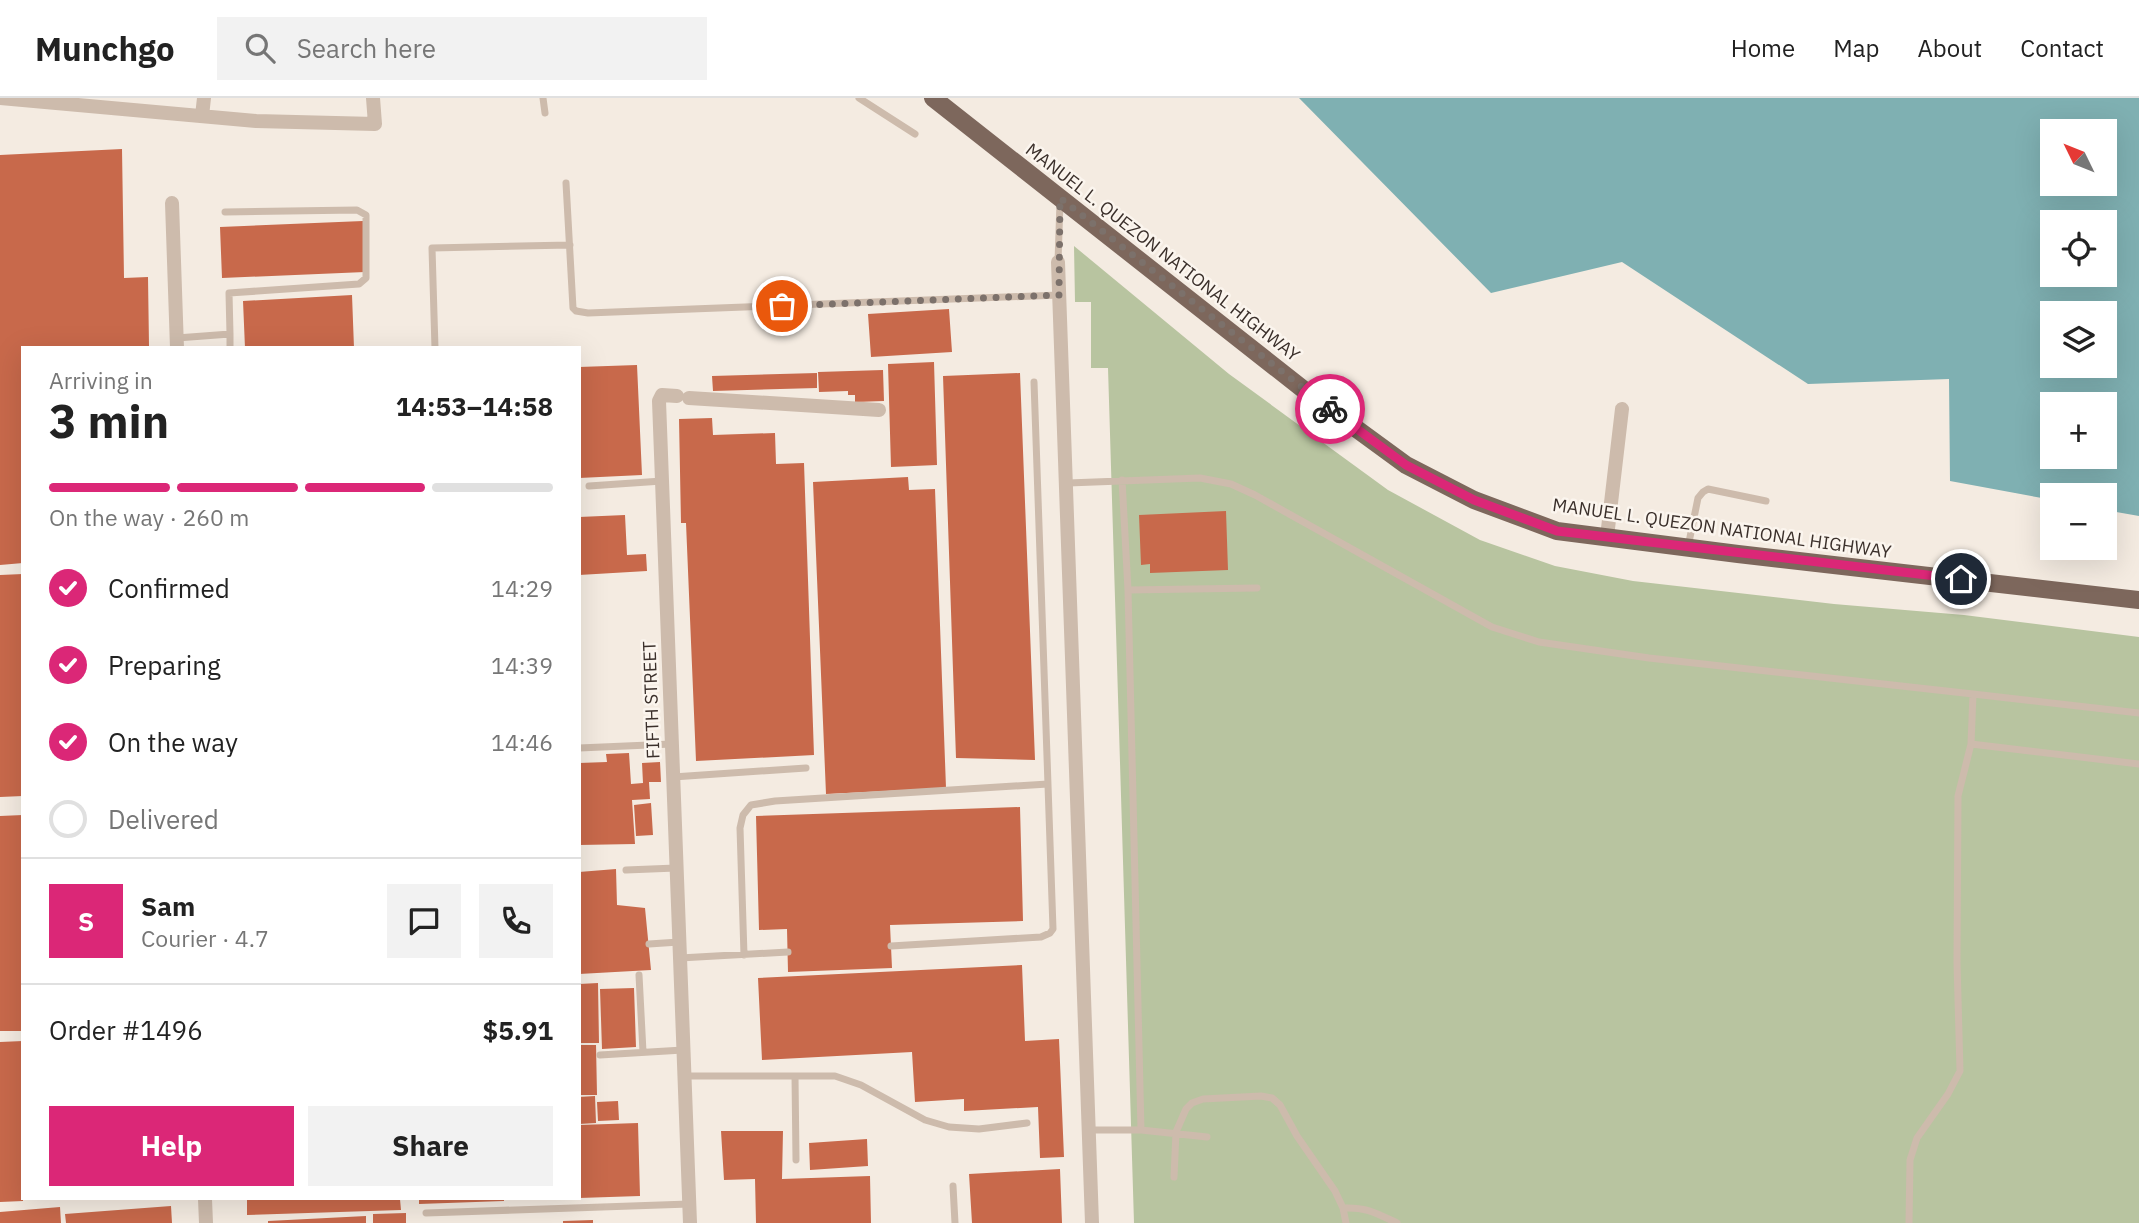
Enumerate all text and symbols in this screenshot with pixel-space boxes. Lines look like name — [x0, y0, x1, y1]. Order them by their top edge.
search box — [217, 17, 707, 80]
text: Munchgo — [35, 27, 175, 70]
icon: search — [241, 29, 279, 67]
text: Search here — [297, 31, 436, 65]
text: Home — [1731, 32, 1795, 64]
text: Map — [1833, 32, 1879, 64]
text: About — [1917, 32, 1982, 64]
text: Contact — [2020, 32, 2104, 64]
north arrow — [2040, 119, 2118, 196]
map controls — [2040, 119, 2117, 560]
street label: MANUEL L. QUEZON NATIONAL HIGHWAY — [1021, 138, 1305, 367]
button: locate — [2040, 210, 2117, 287]
pin — [752, 276, 812, 336]
icon: bag — [763, 287, 801, 325]
button: layers — [2040, 301, 2117, 378]
text: Arriving in — [49, 365, 153, 395]
courier — [1295, 374, 1365, 444]
text: 14:53–14:58 — [396, 389, 553, 423]
icon: bike — [1311, 390, 1349, 428]
text: 3 min — [49, 391, 169, 451]
button: + — [2040, 392, 2117, 469]
button: − — [2040, 483, 2117, 560]
street label: MANUEL L. QUEZON NATIONAL HIGHWAY — [1551, 493, 1893, 563]
text: On the way · 260 m — [49, 502, 249, 532]
pin — [1931, 549, 1991, 609]
icon: home — [1942, 560, 1980, 598]
icon: check — [49, 569, 87, 607]
text: Confirmed — [108, 571, 230, 605]
text: 14:29 — [491, 573, 553, 603]
street label: FIFTH STREET — [637, 641, 665, 759]
icon: check — [49, 646, 87, 684]
text: Preparing — [108, 648, 221, 682]
text: 14:39 — [491, 650, 553, 680]
icon: check — [49, 723, 87, 761]
text: On the way — [108, 725, 238, 759]
text: 14:46 — [491, 727, 553, 757]
text: Delivered — [108, 802, 219, 836]
button: chat — [387, 884, 461, 958]
button: phone — [479, 884, 553, 958]
text: Sam — [141, 889, 195, 923]
text: S — [78, 904, 94, 938]
text: Courier · 4.7 — [141, 923, 269, 953]
text: Order #1496 — [49, 1013, 203, 1047]
text: $5.91 — [483, 1013, 553, 1047]
button: Help — [49, 1106, 294, 1186]
button: Share — [308, 1106, 553, 1186]

